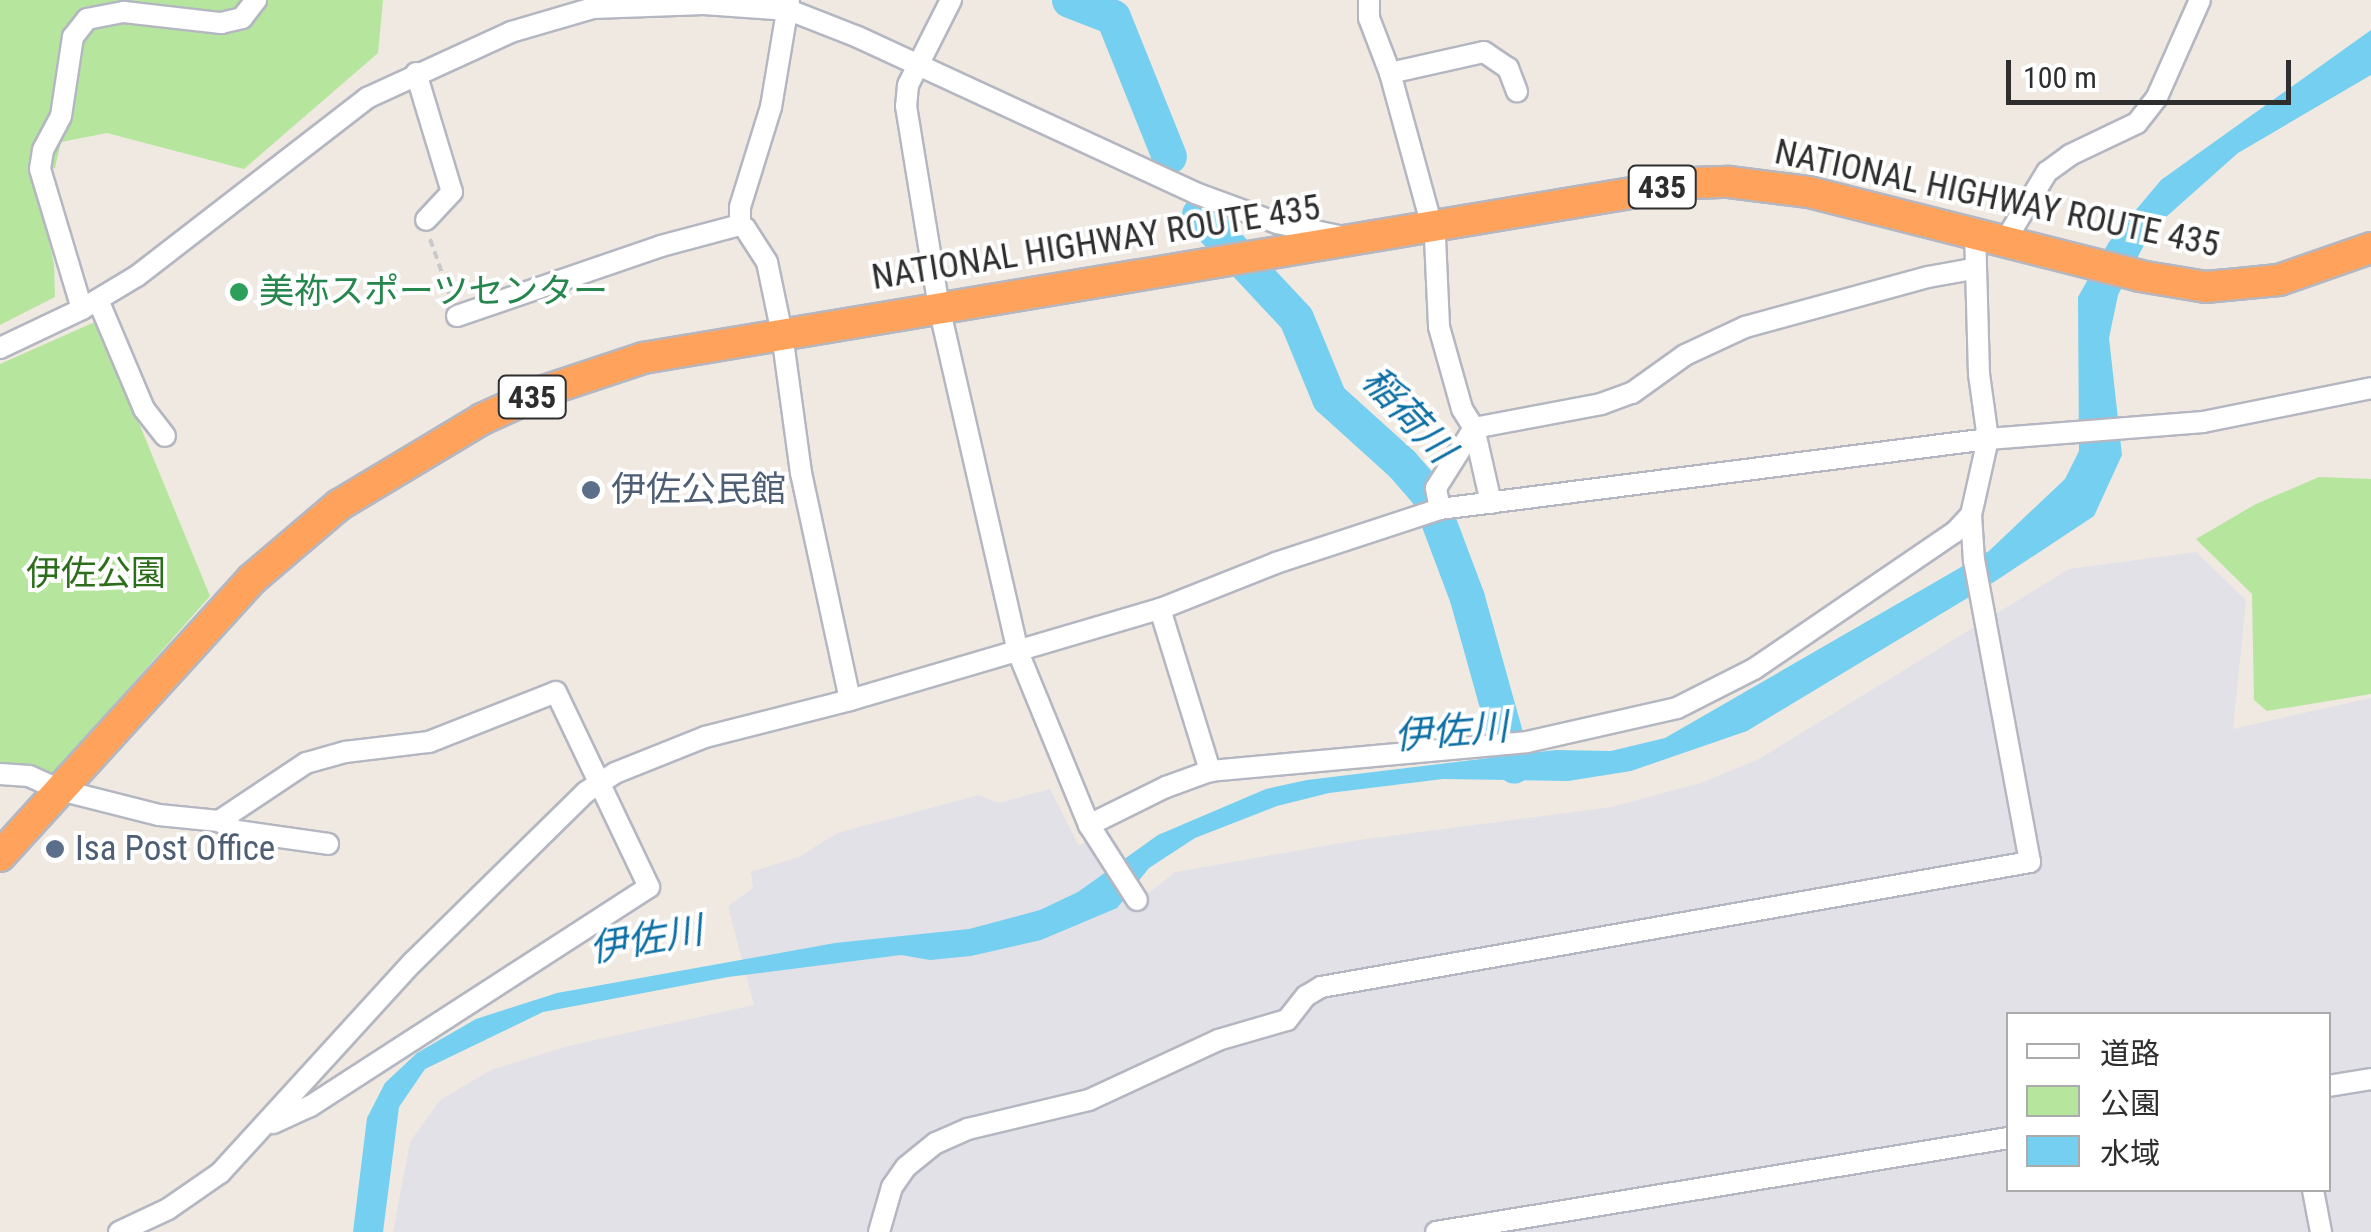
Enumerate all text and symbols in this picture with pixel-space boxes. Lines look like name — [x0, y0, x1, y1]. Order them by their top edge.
scale bar — [2011, 40, 2296, 102]
text: 100 m — [2023, 60, 2097, 95]
street label: NATIONAL HIGHWAY ROUTE 435 — [1771, 131, 2223, 267]
road number: 435 — [1627, 160, 1697, 214]
street label: NATIONAL HIGHWAY ROUTE 435 — [869, 187, 1323, 299]
place label: 美祢スポーツセンター — [259, 271, 609, 313]
marker: 美祢スポーツセンター — [228, 281, 250, 303]
water label: 稲荷川 — [1352, 358, 1464, 472]
road number: 435 — [497, 370, 567, 424]
place label: 伊佐公民館 — [611, 469, 786, 511]
marker: 伊佐公民館 — [580, 479, 602, 501]
park label: 伊佐公園 — [26, 553, 166, 595]
water label: 伊佐川 — [1392, 704, 1510, 760]
place label: Isa Post Office — [75, 828, 275, 870]
marker: Isa Post Office — [44, 838, 66, 860]
water label: 伊佐川 — [586, 908, 706, 972]
legend — [2006, 1012, 2331, 1192]
text: 道路 — [2100, 1036, 2160, 1071]
text: 公園 — [2100, 1086, 2160, 1121]
text: 水域 — [2100, 1136, 2160, 1171]

